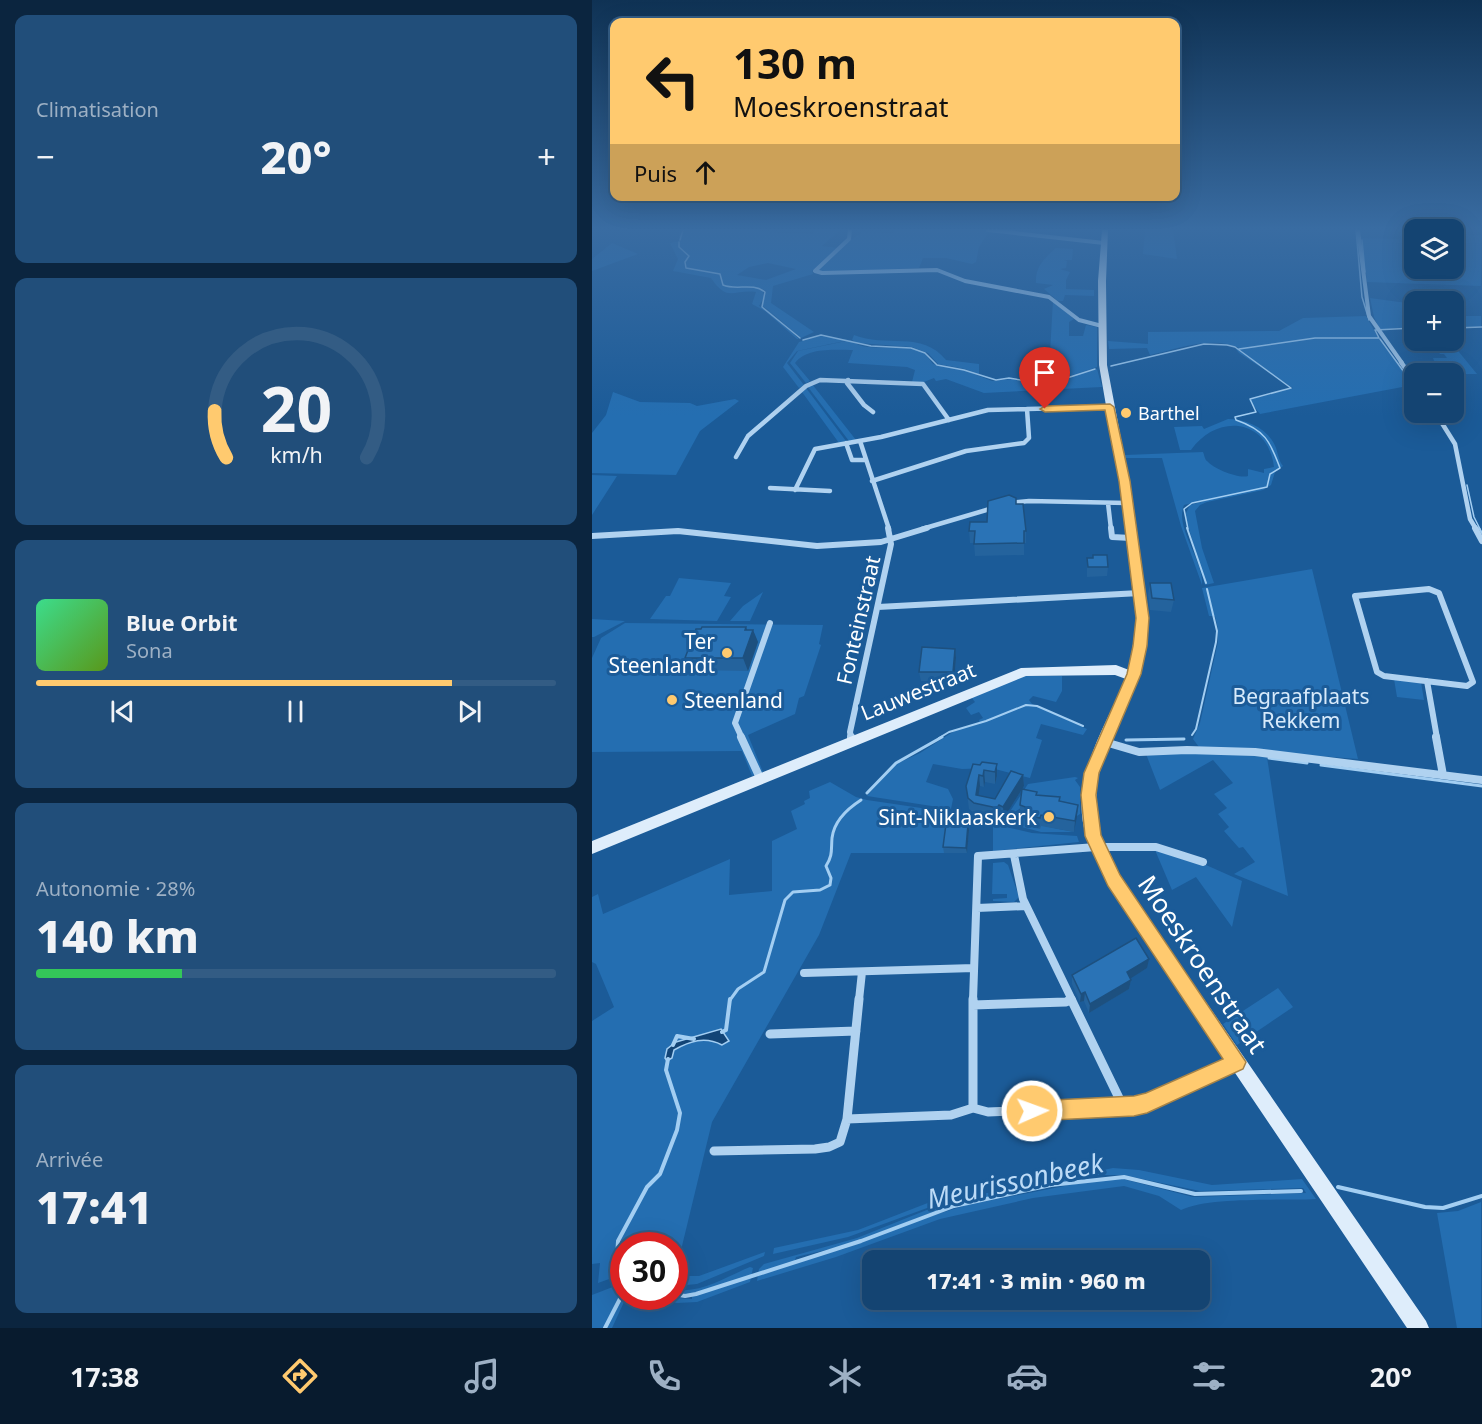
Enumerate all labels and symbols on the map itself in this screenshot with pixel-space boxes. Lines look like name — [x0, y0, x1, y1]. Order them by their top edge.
pin — [1019, 347, 1070, 409]
place label: Barthel — [1138, 401, 1200, 425]
marker: Barthel — [1119, 406, 1133, 420]
street label: Fonteinstraat — [830, 552, 887, 687]
place label: Ter Steenlandt — [609, 627, 715, 679]
marker: Ter Steenlandt — [720, 646, 734, 660]
street label: Lauwestraat — [857, 655, 980, 727]
park label: Begraafplaats Rekkem — [1233, 682, 1369, 734]
place label: Steenland — [684, 686, 783, 714]
marker: Steenland — [665, 693, 679, 707]
place label: Sint-Niklaaskerk — [878, 803, 1038, 831]
marker: Sint-Niklaaskerk — [1042, 810, 1056, 824]
street label: Moeskroenstraat — [1130, 868, 1276, 1060]
position arrow — [1000, 1079, 1064, 1143]
water label: Meurissonbeek — [923, 1143, 1108, 1217]
speed limit sign: 30 — [610, 1232, 688, 1310]

